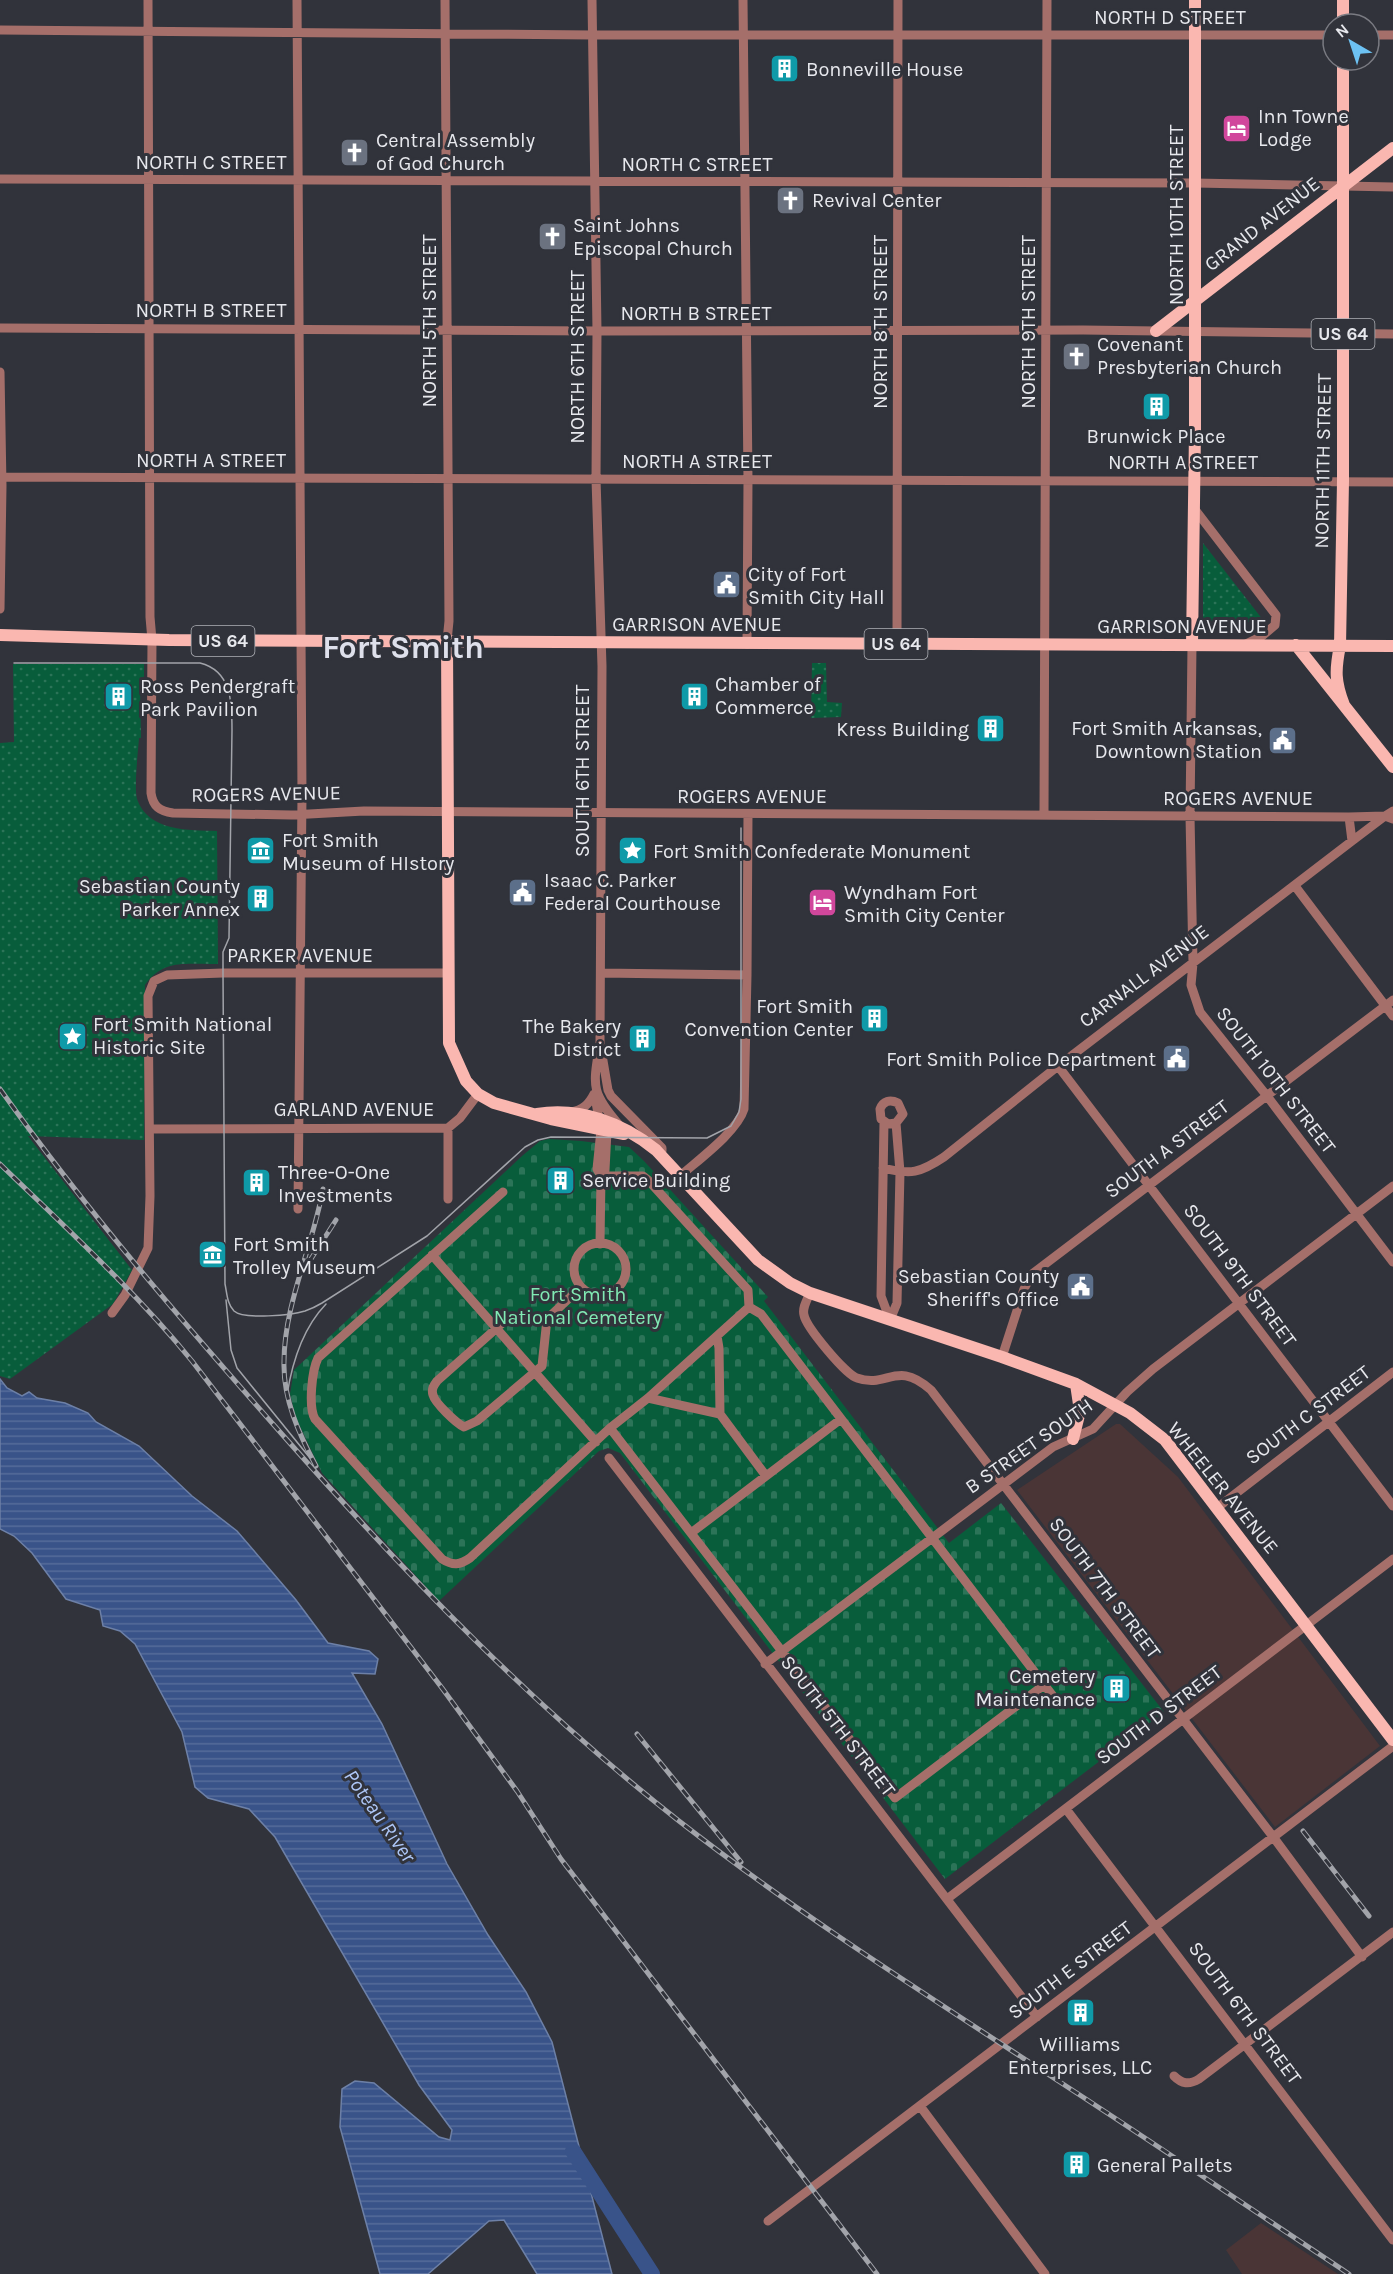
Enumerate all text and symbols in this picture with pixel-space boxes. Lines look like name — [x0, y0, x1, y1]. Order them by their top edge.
street label: NORTH D STREET — [1094, 6, 1246, 29]
north arrow — [1321, 12, 1381, 72]
text: N — [1331, 20, 1352, 42]
building icon: Bonneville House — [769, 53, 801, 85]
place label: Bonneville House — [806, 58, 963, 81]
place label: Inn Towne Lodge — [1258, 105, 1349, 151]
hotel icon: Inn Towne Lodge — [1221, 112, 1253, 144]
street label: NORTH 10TH STREET — [1165, 125, 1188, 305]
place label: Central Assembly of God Church — [376, 129, 535, 175]
church icon: Central Assembly of God Church — [339, 136, 371, 168]
street label: NORTH C STREET — [136, 151, 286, 174]
street label: NORTH C STREET — [622, 153, 772, 176]
street label: GRAND AVENUE — [1200, 172, 1324, 276]
church icon: Revival Center — [775, 184, 807, 216]
place label: Revival Center — [812, 189, 942, 212]
place label: Saint Johns Episcopal Church — [573, 214, 733, 260]
church icon: Saint Johns Episcopal Church — [536, 220, 568, 252]
street label: NORTH 5TH STREET — [418, 234, 441, 408]
street label: NORTH 8TH STREET — [869, 235, 892, 409]
street label: NORTH 9TH STREET — [1017, 235, 1040, 409]
street label: NORTH 6TH STREET — [566, 270, 589, 444]
street label: NORTH B STREET — [136, 299, 287, 322]
street label: NORTH B STREET — [621, 302, 772, 325]
road number: US 64 — [1312, 319, 1374, 349]
place label: Covenant Presbyterian Church — [1097, 333, 1282, 379]
church icon: Covenant Presbyterian Church — [1060, 340, 1092, 372]
street label: NORTH 11TH STREET — [1310, 373, 1336, 549]
building icon: Brunwick Place — [1140, 390, 1172, 422]
place label: Brunwick Place — [1087, 425, 1225, 448]
street label: NORTH A STREET — [136, 449, 286, 472]
street label: NORTH A STREET — [622, 450, 772, 473]
street label: NORTH A STREET — [1108, 451, 1258, 474]
place label: City of Fort Smith City Hall — [748, 563, 884, 609]
public building icon: City of Fort Smith City Hall — [711, 569, 743, 601]
street label: GARRISON AVENUE — [612, 613, 782, 636]
street label: GARRISON AVENUE — [1097, 615, 1267, 638]
road number: US 64 — [192, 626, 254, 656]
district label: Fort Smith — [322, 629, 484, 666]
road number: US 64 — [864, 629, 928, 659]
place label: Chamber of Commerce — [715, 673, 821, 719]
place label: Ross Pendergraft Park Pavilion — [140, 675, 296, 721]
building icon: Chamber of Commerce — [678, 680, 710, 712]
building icon: Ross Pendergraft Park Pavilion — [103, 681, 135, 713]
street label: SOUTH 6TH STREET — [571, 685, 594, 857]
building icon: Kress Building — [974, 713, 1006, 745]
place label: Fort Smith Arkansas, Downtown Station — [1071, 717, 1262, 763]
place label: Kress Building — [836, 718, 969, 741]
public building icon: Fort Smith Arkansas, Downtown Station — [1267, 724, 1299, 756]
street label: ROGERS AVENUE — [191, 781, 341, 807]
street label: ROGERS AVENUE — [677, 785, 827, 808]
street label: ROGERS AVENUE — [1163, 787, 1313, 810]
place label: Fort Smith Museum of HIstory — [282, 829, 454, 875]
museum icon: Fort Smith Museum of HIstory — [245, 835, 277, 867]
place icon: Fort Smith Confederate Monument — [616, 835, 648, 867]
place label: Fort Smith Confederate Monument — [653, 840, 971, 863]
place label: Isaac C. Parker Federal Courthouse — [544, 869, 721, 915]
place label: Sebastian County Parker Annex — [79, 875, 240, 921]
public building icon: Isaac C. Parker Federal Courthouse — [507, 876, 539, 908]
place label: Wyndham Fort Smith City Center — [844, 881, 1005, 927]
building icon: Sebastian County Parker Annex — [245, 882, 277, 914]
hotel icon: Wyndham Fort Smith City Center — [807, 887, 839, 919]
street label: CARNALL AVENUE — [1075, 920, 1213, 1032]
street label: PARKER AVENUE — [227, 944, 373, 967]
place label: Fort Smith Convention Center — [685, 995, 854, 1041]
building icon: Fort Smith Convention Center — [858, 1002, 890, 1034]
street label: SOUTH 10TH STREET — [1212, 1002, 1340, 1158]
place label: Fort Smith National Historic Site — [93, 1013, 272, 1059]
place label: The Bakery District — [522, 1015, 621, 1061]
place icon: Fort Smith National Historic Site — [56, 1020, 88, 1052]
building icon: The Bakery District — [626, 1022, 658, 1054]
public building icon: Fort Smith Police Department — [1161, 1043, 1193, 1075]
place label: Fort Smith Police Department — [886, 1048, 1156, 1071]
street label: SOUTH A STREET — [1100, 1095, 1234, 1203]
street label: GARLAND AVENUE — [274, 1098, 434, 1121]
place label: Three-O-One Investments — [278, 1161, 393, 1207]
building icon: Service Building — [545, 1164, 577, 1196]
building icon: Three-O-One Investments — [241, 1167, 273, 1199]
place label: Service Building — [582, 1169, 730, 1192]
street label: SOUTH 9TH STREET — [1179, 1199, 1301, 1351]
place label: Fort Smith Trolley Museum — [233, 1233, 376, 1279]
museum icon: Fort Smith Trolley Museum — [196, 1239, 228, 1271]
place label: Sebastian County Sheriff's Office — [898, 1265, 1059, 1311]
public building icon: Sebastian County Sheriff's Office — [1064, 1271, 1096, 1303]
park label: Fort Smith National Cemetery — [494, 1283, 662, 1329]
street label: SOUTH C STREET — [1241, 1361, 1375, 1469]
street label: B STREET SOUTH — [961, 1393, 1097, 1499]
street label: WHEELER AVENUE — [1163, 1418, 1283, 1558]
street label: SOUTH 7TH STREET — [1044, 1513, 1166, 1663]
street label: SOUTH 5TH STREET — [776, 1651, 900, 1801]
street label: SOUTH D STREET — [1092, 1660, 1226, 1770]
place label: Cemetery Maintenance — [975, 1665, 1095, 1711]
building icon: Cemetery Maintenance — [1100, 1672, 1132, 1704]
water label: Poteau River — [339, 1765, 421, 1868]
street label: SOUTH E STREET — [1004, 1916, 1136, 2024]
street label: SOUTH 6TH STREET — [1184, 1937, 1306, 2089]
building icon: Williams Enterprises, LLC — [1064, 1997, 1096, 2029]
place label: Williams Enterprises, LLC — [1008, 2033, 1152, 2079]
building icon: General Pallets — [1060, 2149, 1092, 2181]
place label: General Pallets — [1097, 2154, 1233, 2177]

